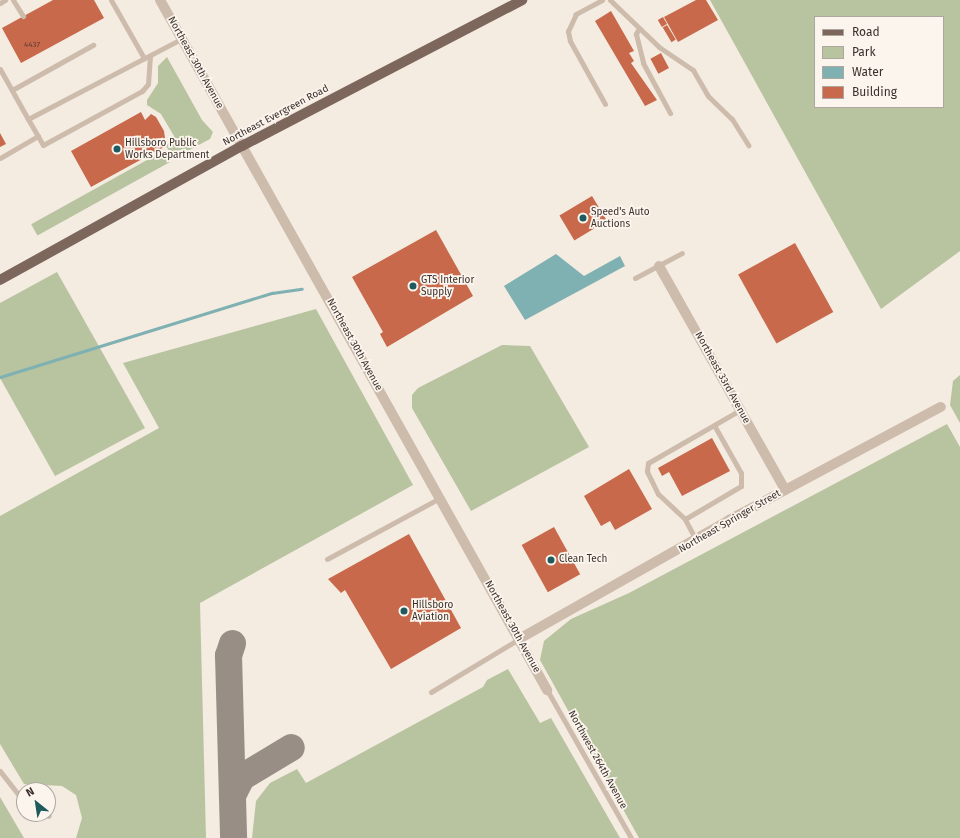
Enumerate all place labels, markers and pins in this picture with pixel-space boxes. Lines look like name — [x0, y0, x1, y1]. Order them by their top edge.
place label: Hillsboro Public Works Department — [125, 137, 209, 160]
marker: Hillsboro Public Works Department — [112, 144, 122, 154]
place label: Speed's Auto Auctions — [591, 206, 650, 230]
marker: Speed's Auto Auctions — [578, 213, 588, 223]
place label: GTS Interior Supply — [421, 274, 474, 298]
marker: GTS Interior Supply — [408, 281, 418, 291]
place label: Clean Tech — [559, 554, 607, 566]
marker: Clean Tech — [546, 555, 556, 565]
place label: Hillsboro Aviation — [412, 599, 453, 622]
marker: Hillsboro Aviation — [399, 606, 409, 616]

